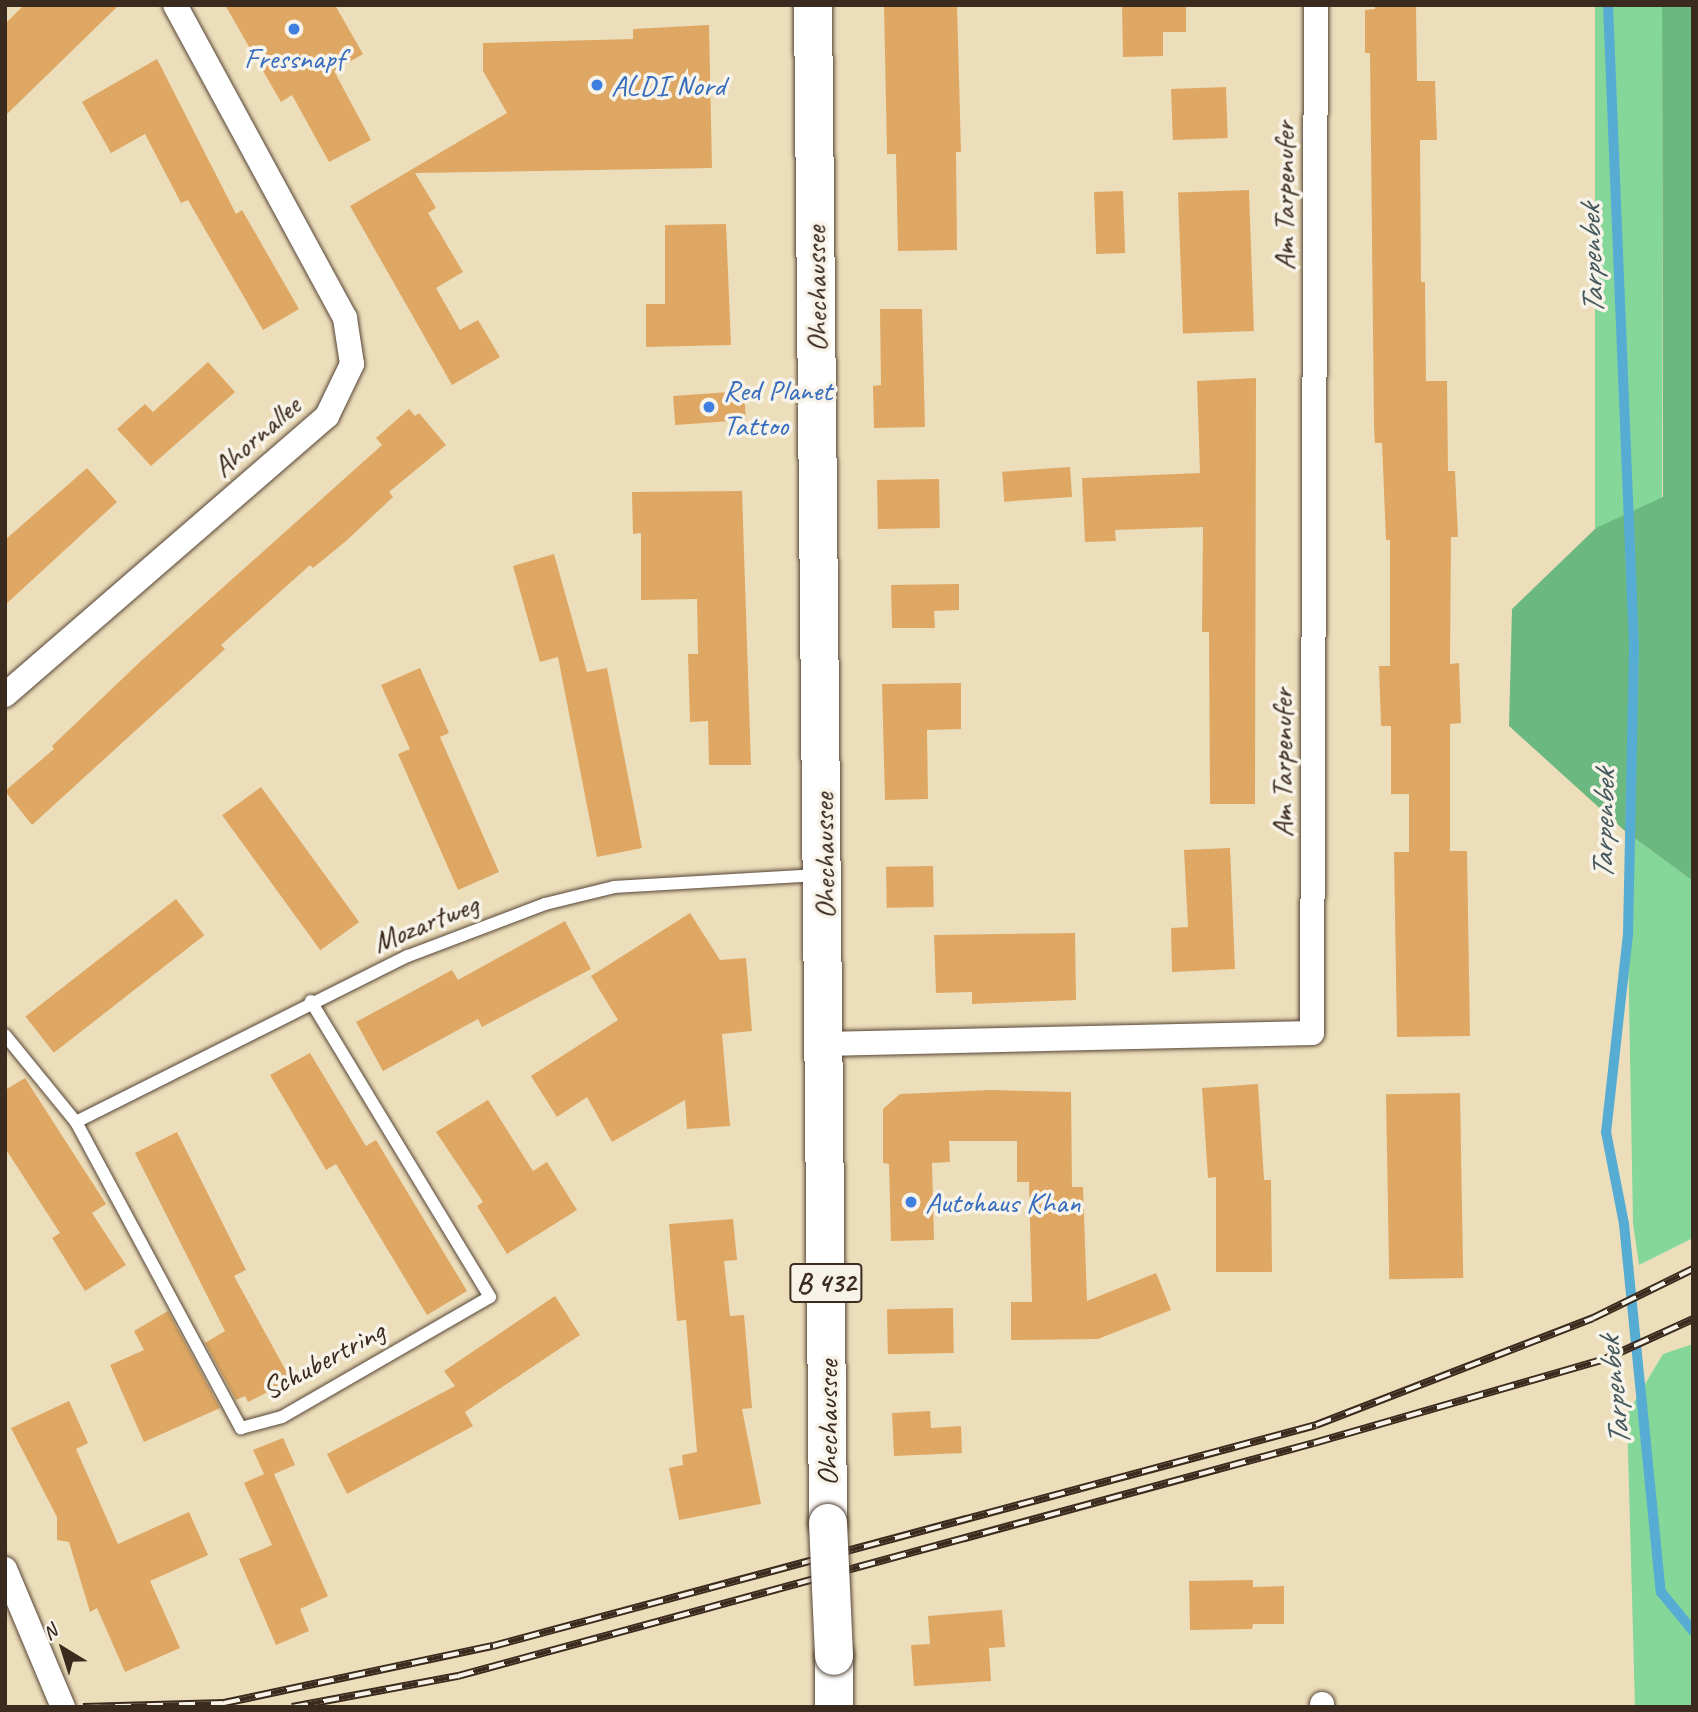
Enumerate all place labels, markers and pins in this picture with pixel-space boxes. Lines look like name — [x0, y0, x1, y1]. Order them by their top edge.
marker: Fressnapf — [286, 21, 302, 37]
place label: Fressnapf — [244, 40, 344, 76]
place label: ALDI Nord — [611, 67, 726, 103]
marker: ALDI Nord — [589, 77, 605, 93]
place label: Red Planet Tattoo — [723, 372, 833, 442]
marker: Red Planet Tattoo — [701, 399, 717, 415]
place label: Autohaus Khan — [925, 1184, 1082, 1220]
marker: Autohaus Khan — [903, 1194, 919, 1210]

